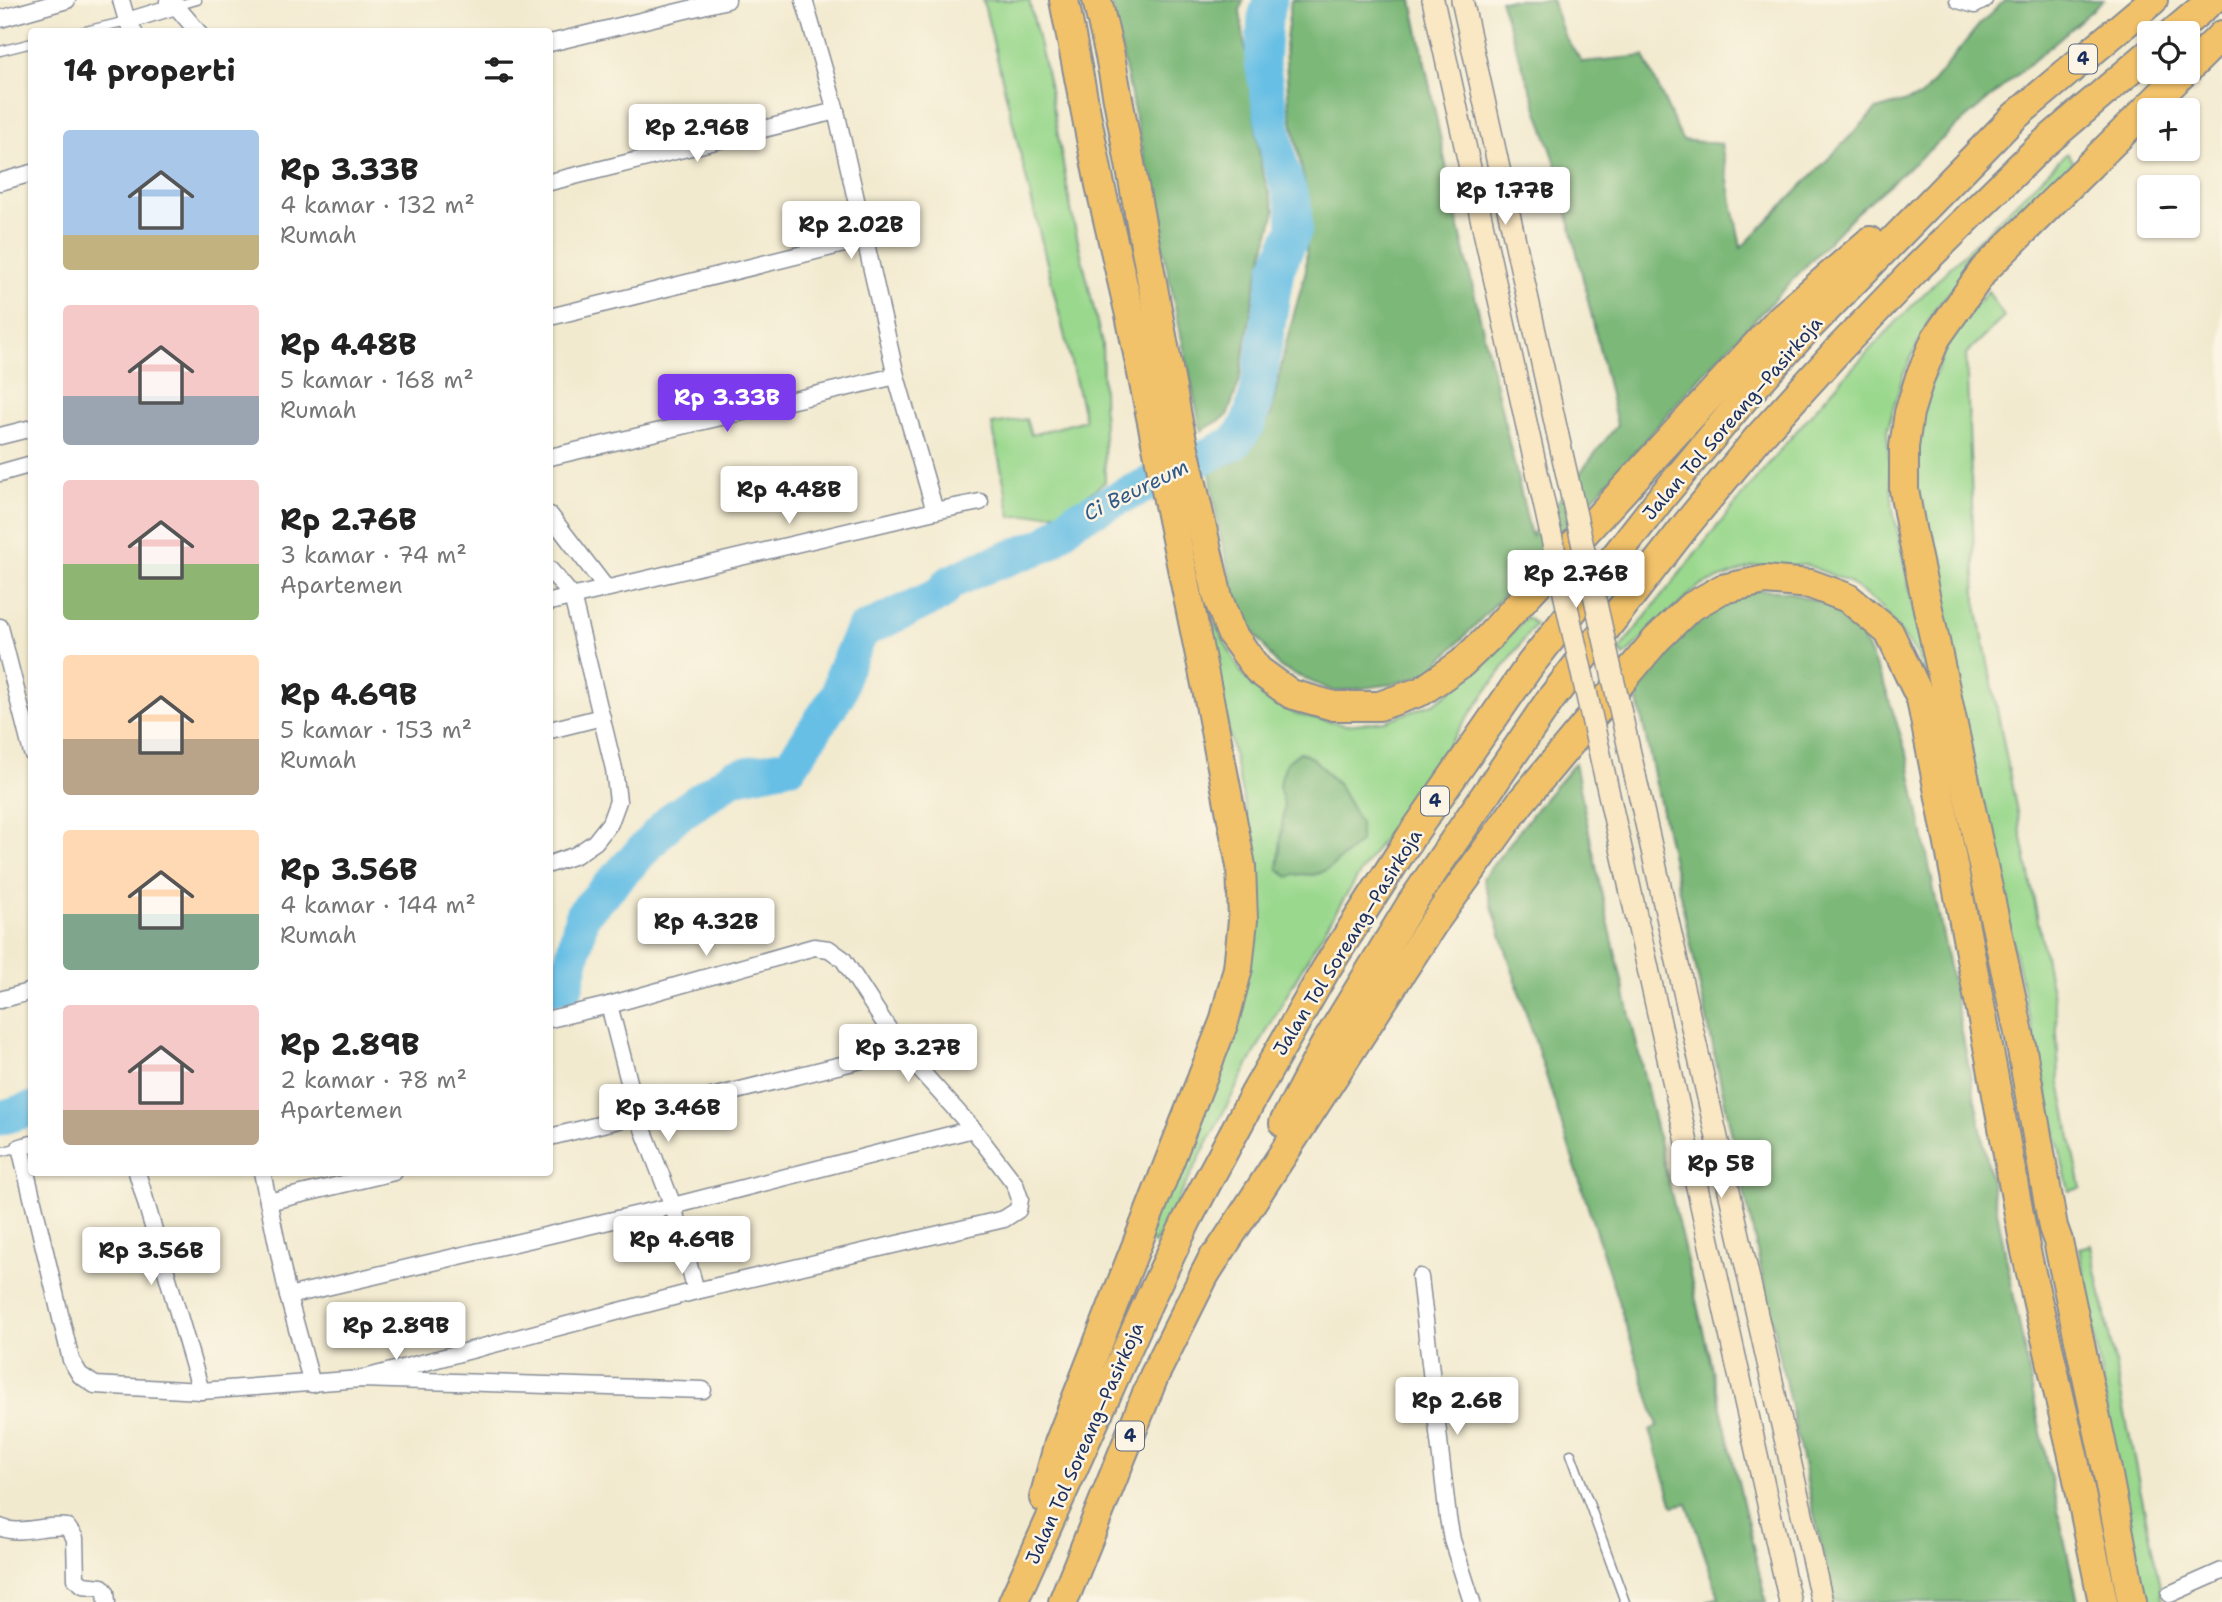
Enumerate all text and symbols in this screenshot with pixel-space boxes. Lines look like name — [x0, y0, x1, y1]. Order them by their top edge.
map controls — [2137, 21, 2200, 238]
button: locate — [2137, 21, 2200, 84]
road number: 4 — [2069, 44, 2097, 74]
text: 14 properti — [63, 50, 236, 91]
icon: filters — [480, 51, 518, 89]
button: + — [2137, 98, 2200, 161]
pin: Rp 2.96B — [625, 104, 769, 164]
text: Rp 2.96B — [645, 112, 749, 142]
text: Rp 3.33B — [280, 149, 419, 190]
icon: home — [119, 158, 203, 242]
pin: Rp 1.77B — [1433, 168, 1577, 227]
text: Rp 1.77B — [1456, 175, 1554, 205]
button: − — [2137, 175, 2200, 238]
text: 4 kamar · 132 m² — [280, 190, 475, 220]
pin: Rp 2.02B — [779, 202, 923, 261]
text: Rp 2.02B — [798, 209, 904, 239]
text: Rumah — [280, 220, 357, 250]
street label: Jalan Tol Soreang–Pasirkoja — [1637, 311, 1828, 525]
text: Rp 4.48B — [280, 324, 417, 365]
icon: home — [119, 333, 203, 417]
text: 5 kamar · 168 m² — [280, 365, 474, 395]
pin: Rp 3.33B — [655, 374, 799, 434]
text: Rp 3.33B — [674, 382, 780, 412]
text: Rumah — [280, 395, 357, 425]
water label: Ci Beureum — [1079, 452, 1193, 528]
pin: Rp 4.48B — [717, 466, 861, 526]
text: Rp 4.48B — [736, 474, 842, 504]
text: Rp 2.76B — [280, 499, 417, 540]
icon: home — [119, 508, 203, 592]
text: 3 kamar · 74 m² — [280, 540, 467, 570]
pin: Rp 2.76B — [1504, 550, 1648, 610]
text: Rp 2.76B — [1524, 558, 1628, 588]
text: Apartemen — [280, 570, 403, 600]
text: Rp 4.69B — [280, 674, 417, 715]
icon: home — [119, 683, 203, 767]
text: 5 kamar · 153 m² — [280, 715, 472, 745]
text: Rumah — [280, 745, 357, 775]
road number: 4 — [1421, 786, 1449, 816]
street label: Jalan Tol Soreang–Pasirkoja — [1267, 824, 1428, 1060]
text: Rp 3.56B — [280, 849, 418, 890]
icon: home — [119, 858, 203, 942]
text: 4 kamar · 144 m² — [280, 890, 476, 920]
pin: Rp 4.32B — [634, 898, 778, 958]
text: Rp 4.32B — [654, 906, 758, 936]
text: Rumah — [280, 920, 357, 950]
text: Rp 2.89B — [280, 1024, 420, 1065]
pin: Rp 3.27B — [836, 1024, 980, 1084]
text: Rp 3.27B — [855, 1032, 961, 1062]
icon: home — [119, 1033, 203, 1117]
text: 2 kamar · 78 m² — [280, 1065, 467, 1095]
pin: Rp 3.46B — [596, 1084, 740, 1144]
text: Rp 3.46B — [615, 1092, 721, 1122]
text: Apartemen — [280, 1095, 403, 1125]
pin: Rp 5B — [1672, 1140, 1770, 1200]
text: Rp 5B — [1687, 1148, 1755, 1178]
pin: Rp 4.69B — [610, 1216, 754, 1276]
text: Rp 4.69B — [629, 1224, 735, 1254]
pin: Rp 3.56B — [79, 1228, 223, 1287]
text: Rp 3.56B — [98, 1235, 204, 1265]
pin: Rp 2.89B — [324, 1302, 468, 1362]
text: Rp 2.89B — [343, 1310, 449, 1340]
street label: Jalan Tol Soreang–Pasirkoja — [1020, 1318, 1149, 1568]
pin: Rp 2.6B — [1392, 1378, 1522, 1437]
text: Rp 2.6B — [1411, 1385, 1503, 1415]
road number: 4 — [1116, 1422, 1144, 1450]

